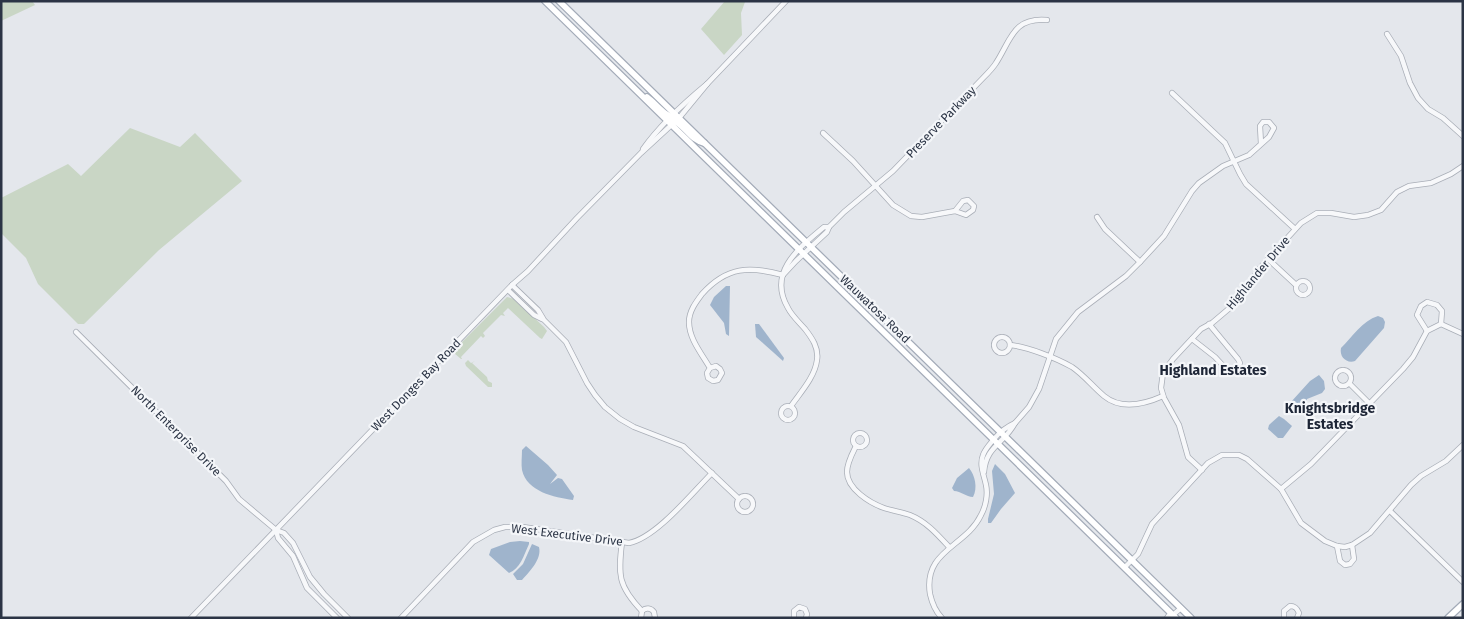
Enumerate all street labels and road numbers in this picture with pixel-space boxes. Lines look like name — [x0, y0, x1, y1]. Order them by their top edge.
street label: Preserve Parkway — [903, 83, 979, 161]
street label: Highlander Drive — [1223, 233, 1293, 313]
street label: Wauwatosa Road — [837, 272, 913, 346]
street label: West Donges Bay Road — [368, 336, 464, 434]
street label: North Enterprise Drive — [128, 383, 224, 479]
street label: West Executive Drive — [510, 521, 624, 549]

